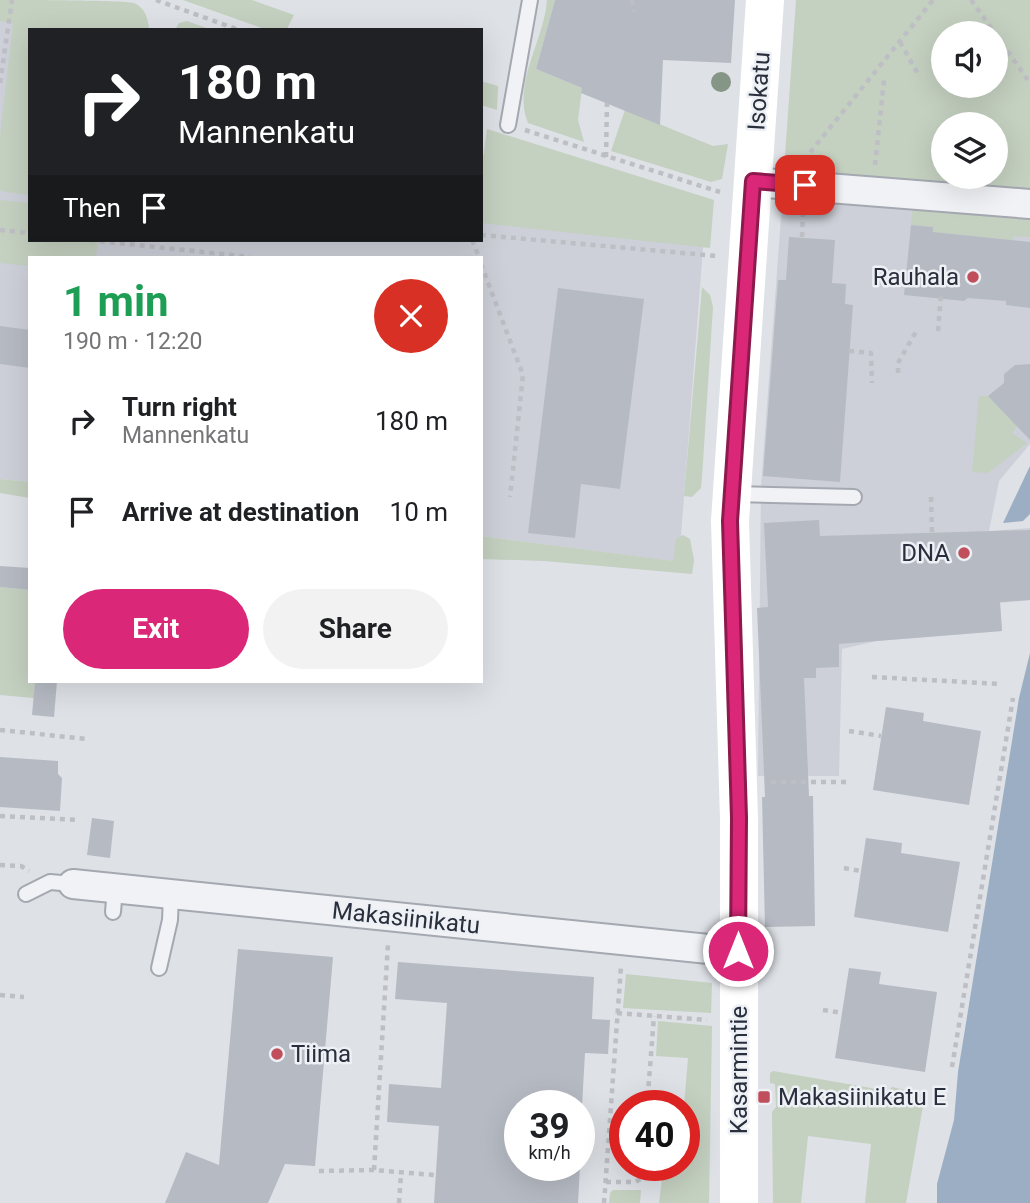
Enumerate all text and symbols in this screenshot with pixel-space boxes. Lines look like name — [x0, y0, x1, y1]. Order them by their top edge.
map controls — [931, 21, 1008, 189]
button: sound — [931, 21, 1008, 98]
street label: Isokatu — [742, 51, 776, 131]
text: 180 m — [178, 54, 317, 111]
icon: right — [63, 56, 154, 147]
button: layers — [931, 112, 1008, 189]
text: Mannenkatu — [178, 113, 355, 151]
pin — [775, 155, 835, 215]
icon: arrive — [786, 166, 824, 204]
icon: arrive — [135, 189, 173, 227]
text: Then — [63, 193, 121, 223]
place label: Rauhala — [873, 263, 959, 291]
marker: Rauhala — [965, 269, 981, 285]
text: 1 min — [63, 277, 169, 326]
button: close — [374, 279, 448, 353]
text: 190 m · 12:20 — [63, 328, 202, 355]
text: Turn right — [122, 392, 237, 422]
icon: right — [63, 402, 101, 440]
text: 180 m — [375, 406, 448, 436]
text: Mannenkatu — [122, 422, 249, 449]
icon: arrive — [63, 493, 101, 531]
text: Arrive at destination — [122, 497, 359, 527]
text: 10 m — [390, 497, 448, 527]
place label: DNA — [901, 539, 950, 567]
marker: DNA — [956, 545, 972, 561]
button: Exit — [63, 589, 249, 669]
button: Share — [263, 589, 448, 669]
street label: Makasiinikatu — [331, 896, 481, 940]
position arrow — [701, 914, 775, 988]
street label: Kasarmintie — [725, 1006, 753, 1134]
place label: Tiima — [291, 1040, 351, 1068]
marker: Tiima — [269, 1046, 285, 1062]
place label: Makasiinikatu E — [778, 1083, 946, 1111]
marker: Makasiinikatu E — [756, 1089, 772, 1105]
speed limit sign: 40 — [609, 1090, 700, 1181]
text: 39 — [529, 1106, 570, 1147]
text: km/h — [528, 1142, 571, 1163]

